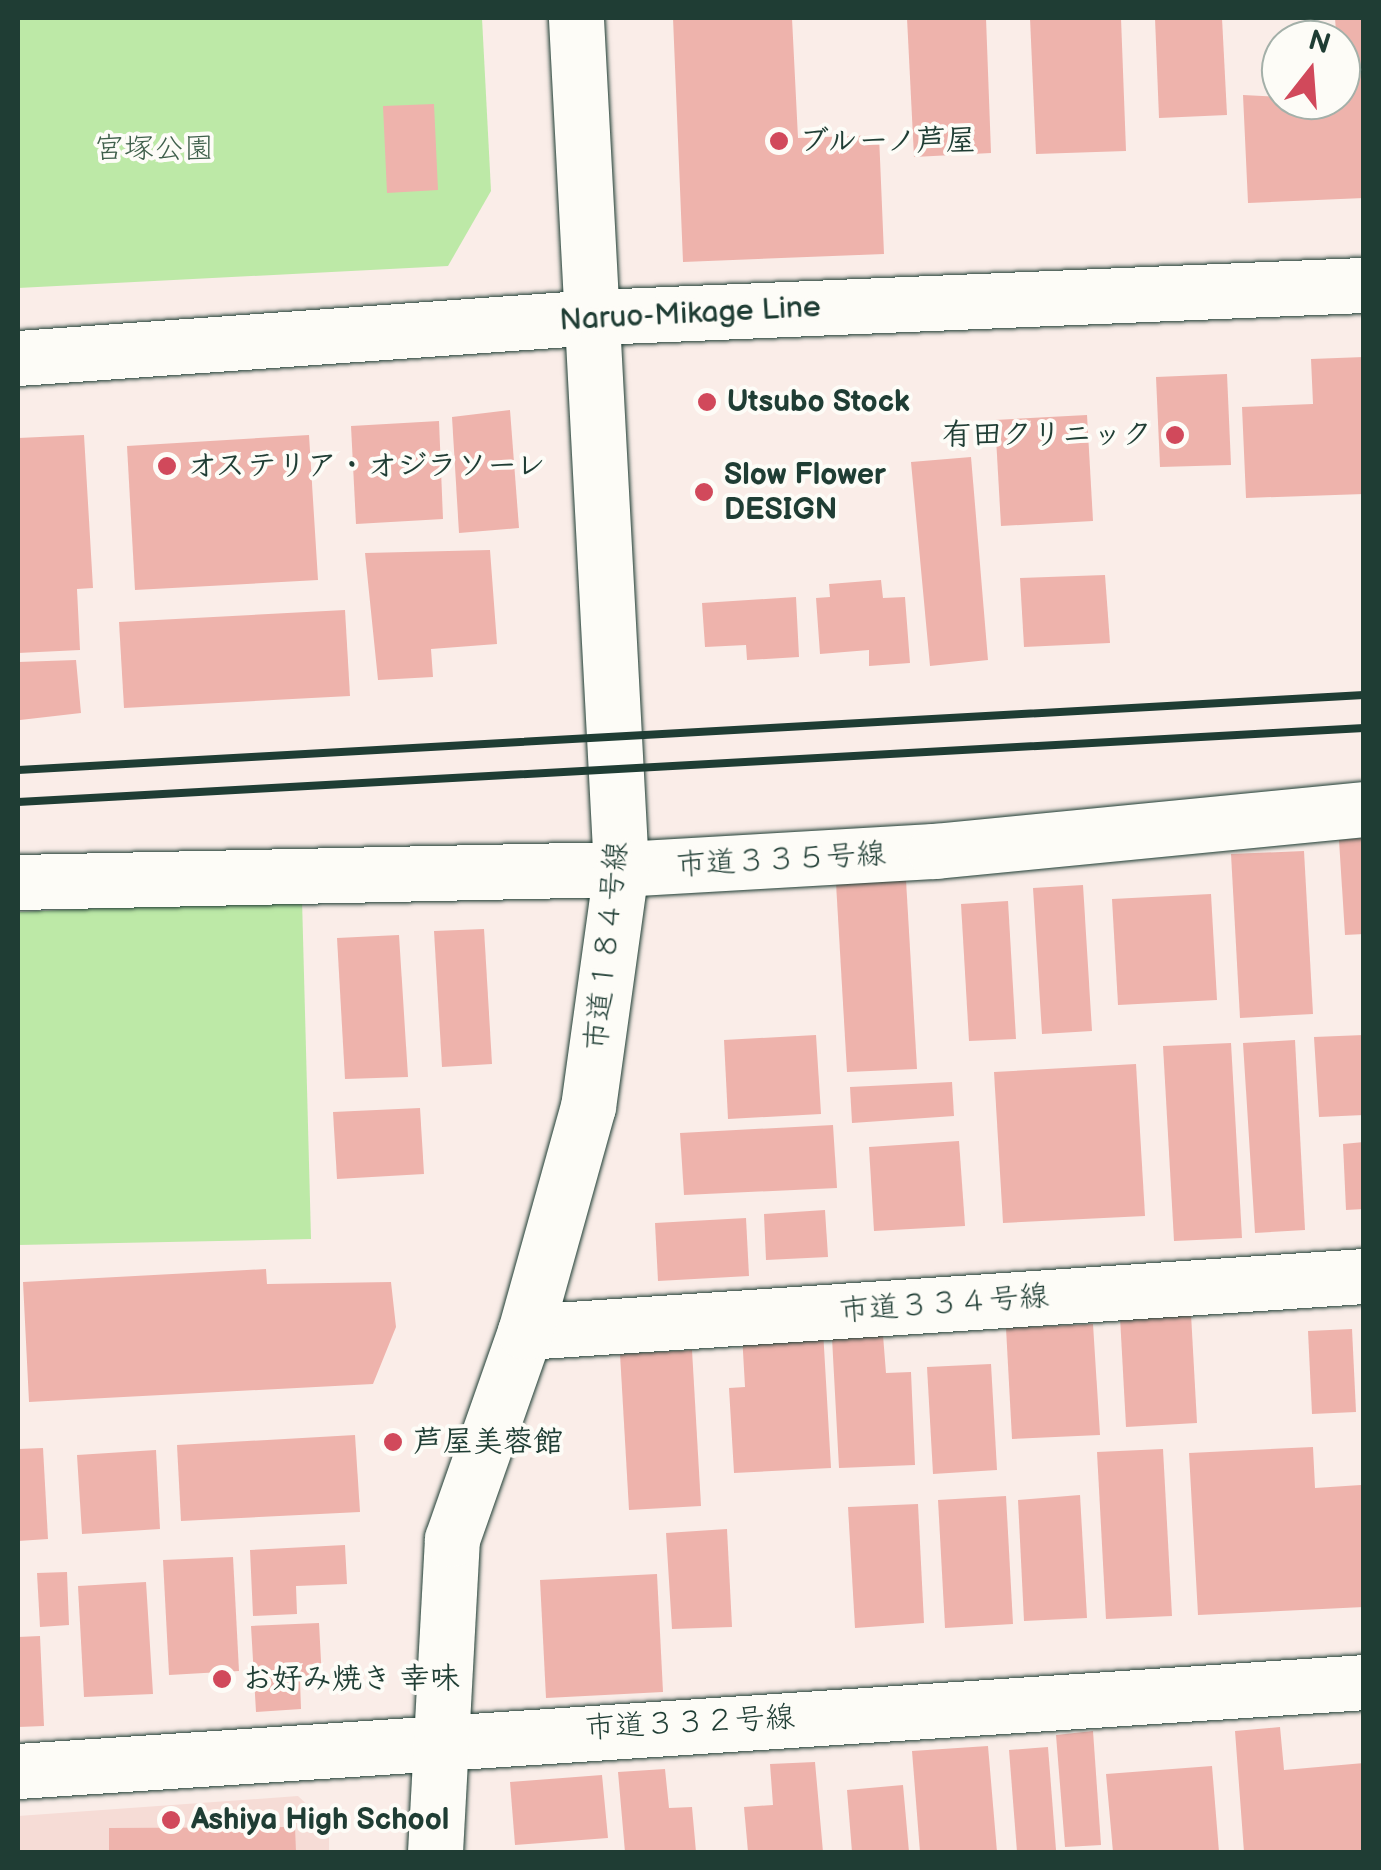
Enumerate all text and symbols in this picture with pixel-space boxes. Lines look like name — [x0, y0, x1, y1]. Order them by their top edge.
north arrow — [1261, 20, 1361, 120]
text: N — [1304, 24, 1334, 62]
place label: ブルーノ芦屋 — [799, 123, 980, 159]
marker: ブルーノ芦屋 — [768, 130, 790, 152]
park label: 宮塚公園 — [94, 131, 214, 167]
street label: Naruo-Mikage Line — [559, 289, 821, 339]
place label: Utsubo Stock — [727, 384, 910, 420]
marker: Utsubo Stock — [696, 391, 718, 413]
place label: 有田クリニック — [942, 417, 1152, 453]
marker: 有田クリニック — [1162, 422, 1188, 448]
place label: オステリア・オジラソーレ — [187, 448, 547, 484]
marker: オステリア・オジラソーレ — [156, 455, 178, 477]
place label: Slow Flower DESIGN — [724, 457, 886, 528]
marker: Slow Flower DESIGN — [693, 481, 715, 503]
street label: 市道３３５号線 — [675, 837, 887, 883]
street label: 市道１８４号線 — [578, 840, 636, 1052]
street label: 市道３３４号線 — [838, 1279, 1050, 1329]
place label: 芦屋美蓉館 — [413, 1424, 563, 1460]
marker: 芦屋美蓉館 — [382, 1431, 404, 1453]
place label: お好み焼き 幸味 — [242, 1661, 460, 1697]
marker: お好み焼き 幸味 — [211, 1668, 233, 1690]
street label: 市道３３２号線 — [584, 1700, 796, 1746]
place label: Ashiya High School — [191, 1802, 449, 1838]
marker: Ashiya High School — [160, 1809, 182, 1831]

